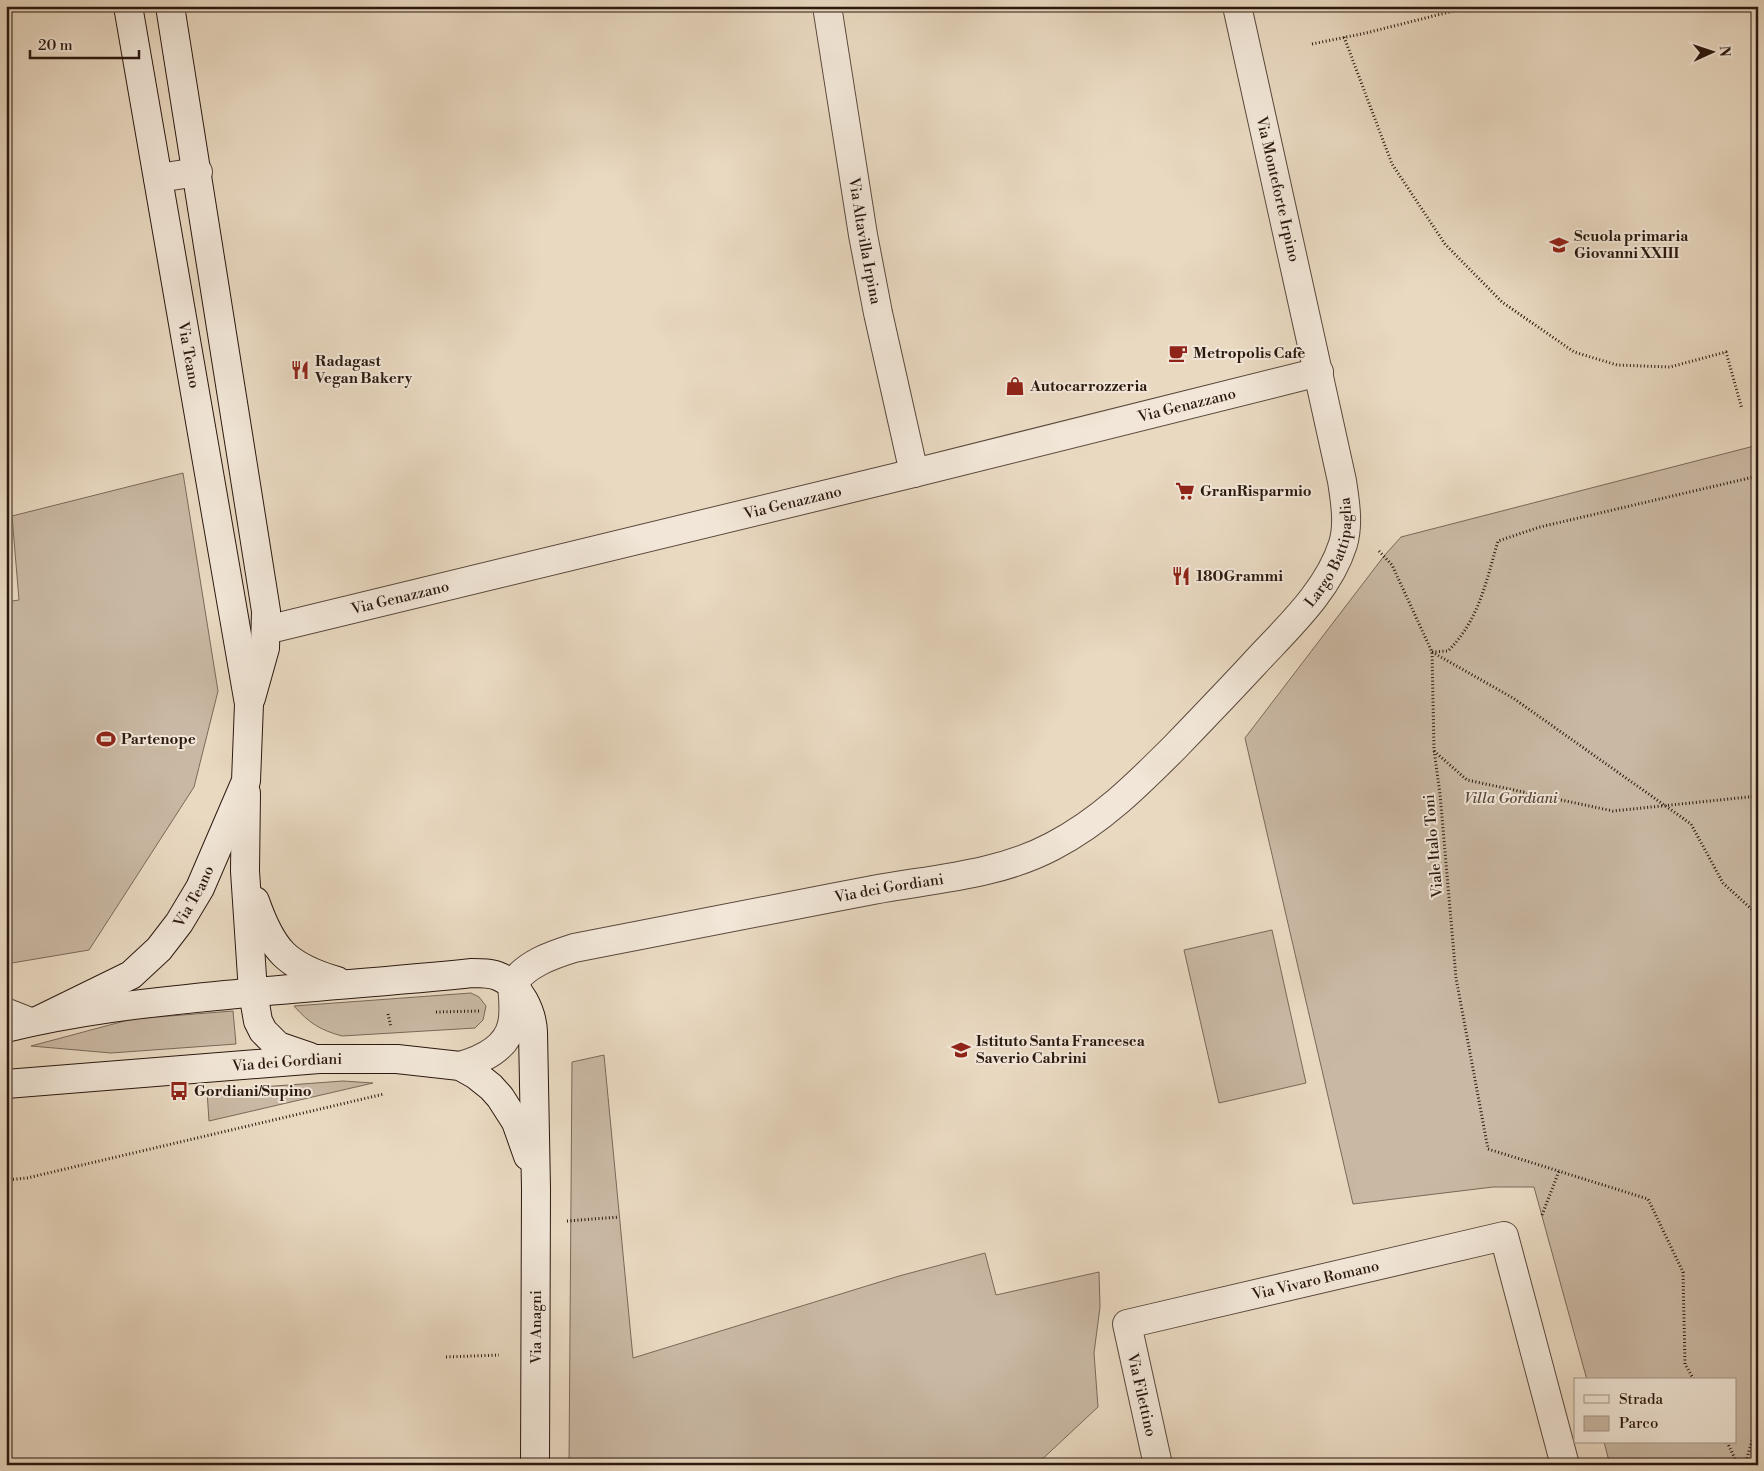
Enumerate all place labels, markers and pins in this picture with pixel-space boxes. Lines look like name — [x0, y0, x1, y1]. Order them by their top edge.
place label: Scuola primaria Giovanni XXIII — [1574, 227, 1689, 263]
school or university icon: Scuola primaria Giovanni XXIII — [1548, 234, 1570, 256]
cafe icon: Metropolis Cafè — [1167, 342, 1189, 364]
place label: Metropolis Cafè — [1193, 344, 1305, 363]
place label: Radagast Vegan Bakery — [314, 352, 413, 388]
restaurant icon: Radagast Vegan Bakery — [289, 359, 311, 381]
shop icon: Autocarrozzeria — [1004, 375, 1026, 397]
place label: Autocarrozzeria — [1029, 377, 1148, 396]
supermarket icon: GranRisparmio — [1174, 480, 1196, 502]
place label: GranRisparmio — [1200, 482, 1312, 501]
restaurant icon: 180Grammi — [1170, 565, 1192, 587]
place label: 180Grammi — [1196, 567, 1283, 586]
sports icon: Partenope — [95, 728, 117, 750]
place label: Partenope — [121, 730, 196, 749]
place label: Istituto Santa Francesca Saverio Cabrini — [976, 1032, 1146, 1068]
school or university icon: Istituto Santa Francesca Saverio Cabrini — [950, 1039, 972, 1061]
bus stop icon: Gordiani/Supino — [168, 1080, 190, 1102]
place label: Gordiani/Supino — [194, 1082, 312, 1101]

